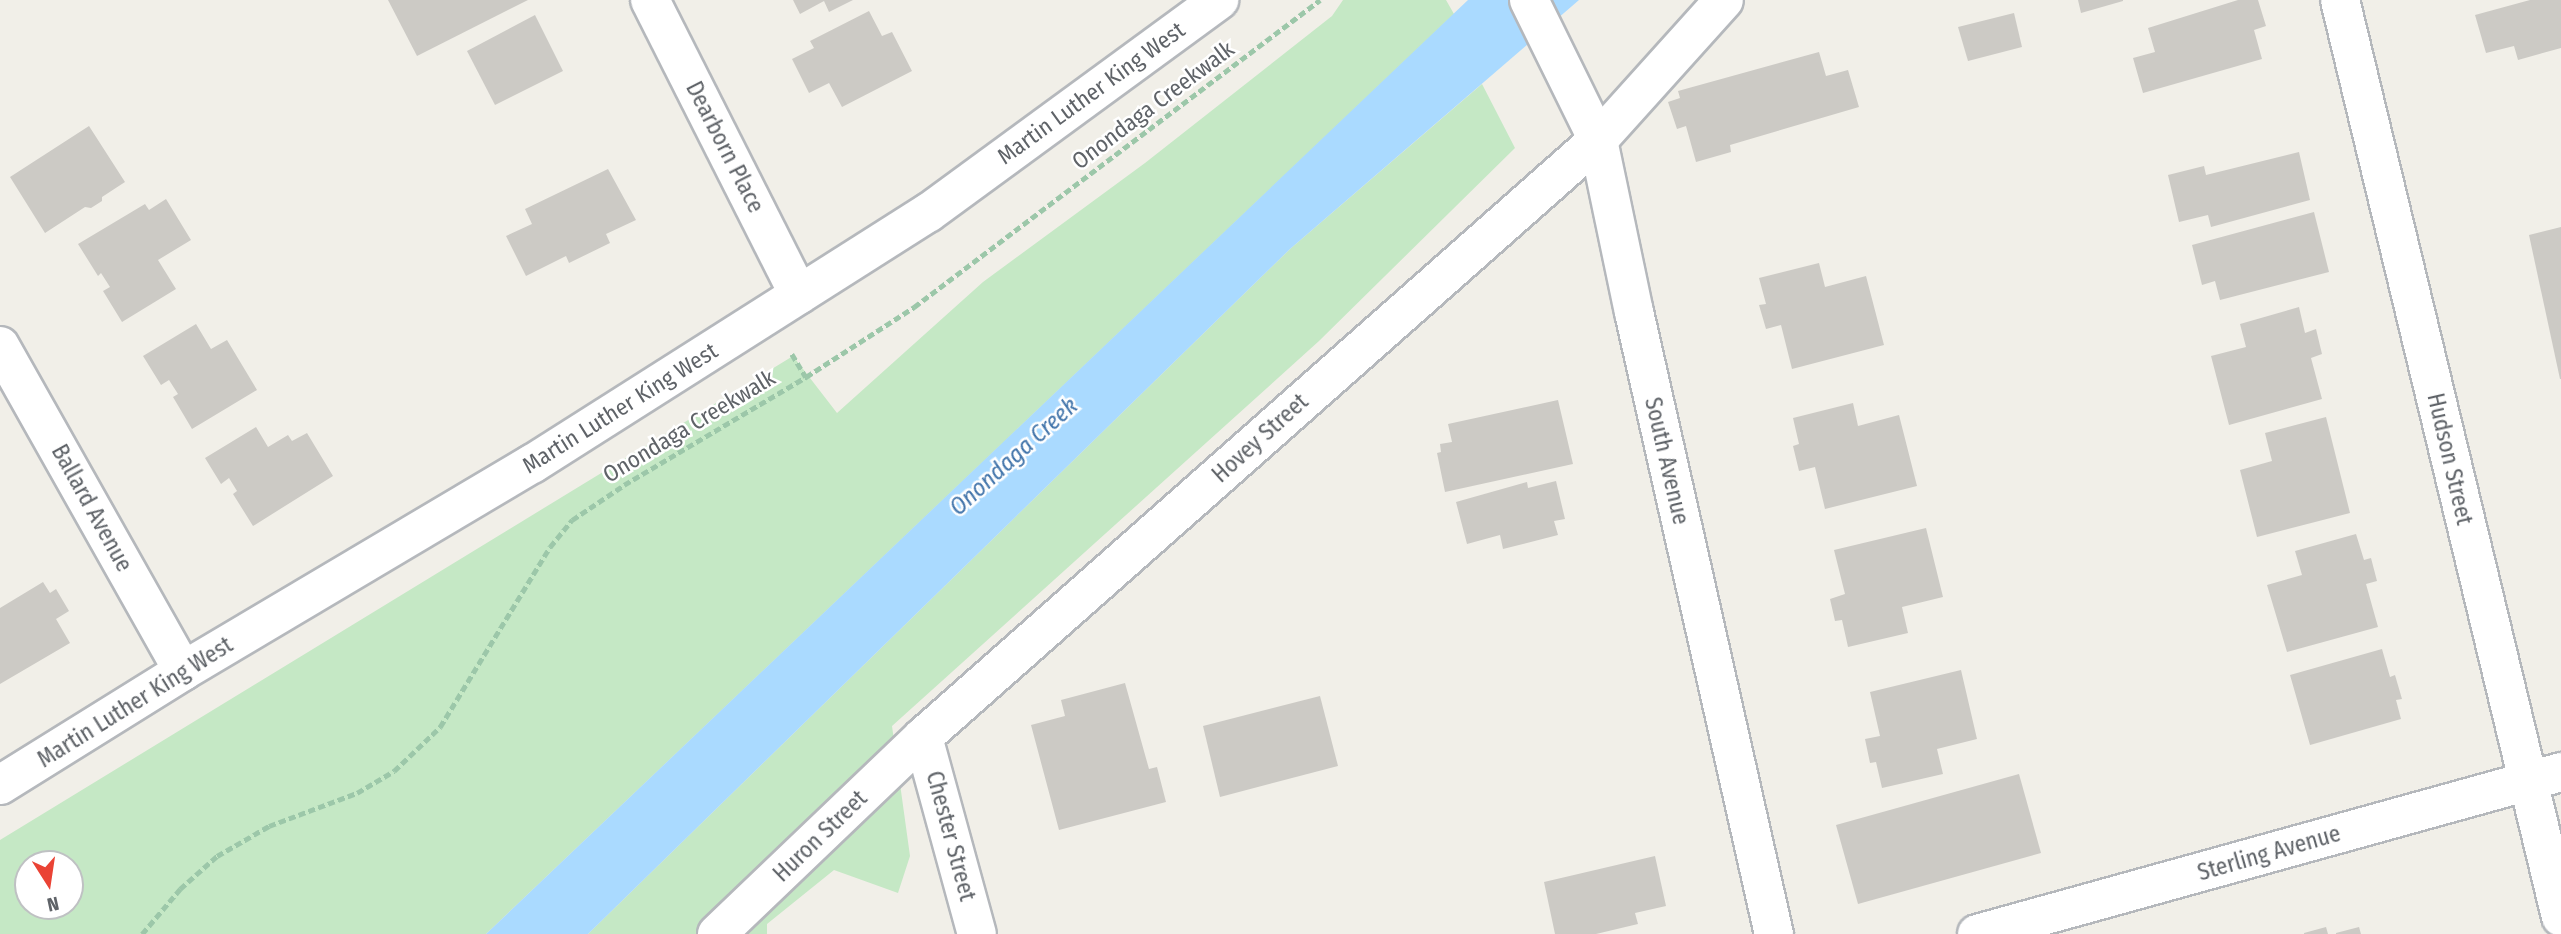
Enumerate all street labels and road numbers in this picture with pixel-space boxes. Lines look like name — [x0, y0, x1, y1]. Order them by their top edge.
street label: Martin Luther King West — [992, 16, 1190, 170]
street label: Onondaga Creekwalk — [1066, 35, 1240, 175]
street label: Dearborn Place — [680, 77, 770, 217]
street label: Martin Luther King West — [517, 337, 723, 479]
street label: Onondaga Creekwalk — [598, 364, 780, 488]
street label: Hovey Street — [1206, 388, 1314, 488]
street label: Hudson Street — [2421, 390, 2479, 528]
street label: South Avenue — [1639, 395, 1695, 527]
street label: Ballard Avenue — [46, 440, 138, 576]
street label: Martin Luther King West — [32, 631, 238, 773]
street label: Chester Street — [920, 768, 982, 904]
street label: Huron Street — [767, 785, 873, 887]
street label: Sterling Avenue — [2194, 819, 2344, 887]

